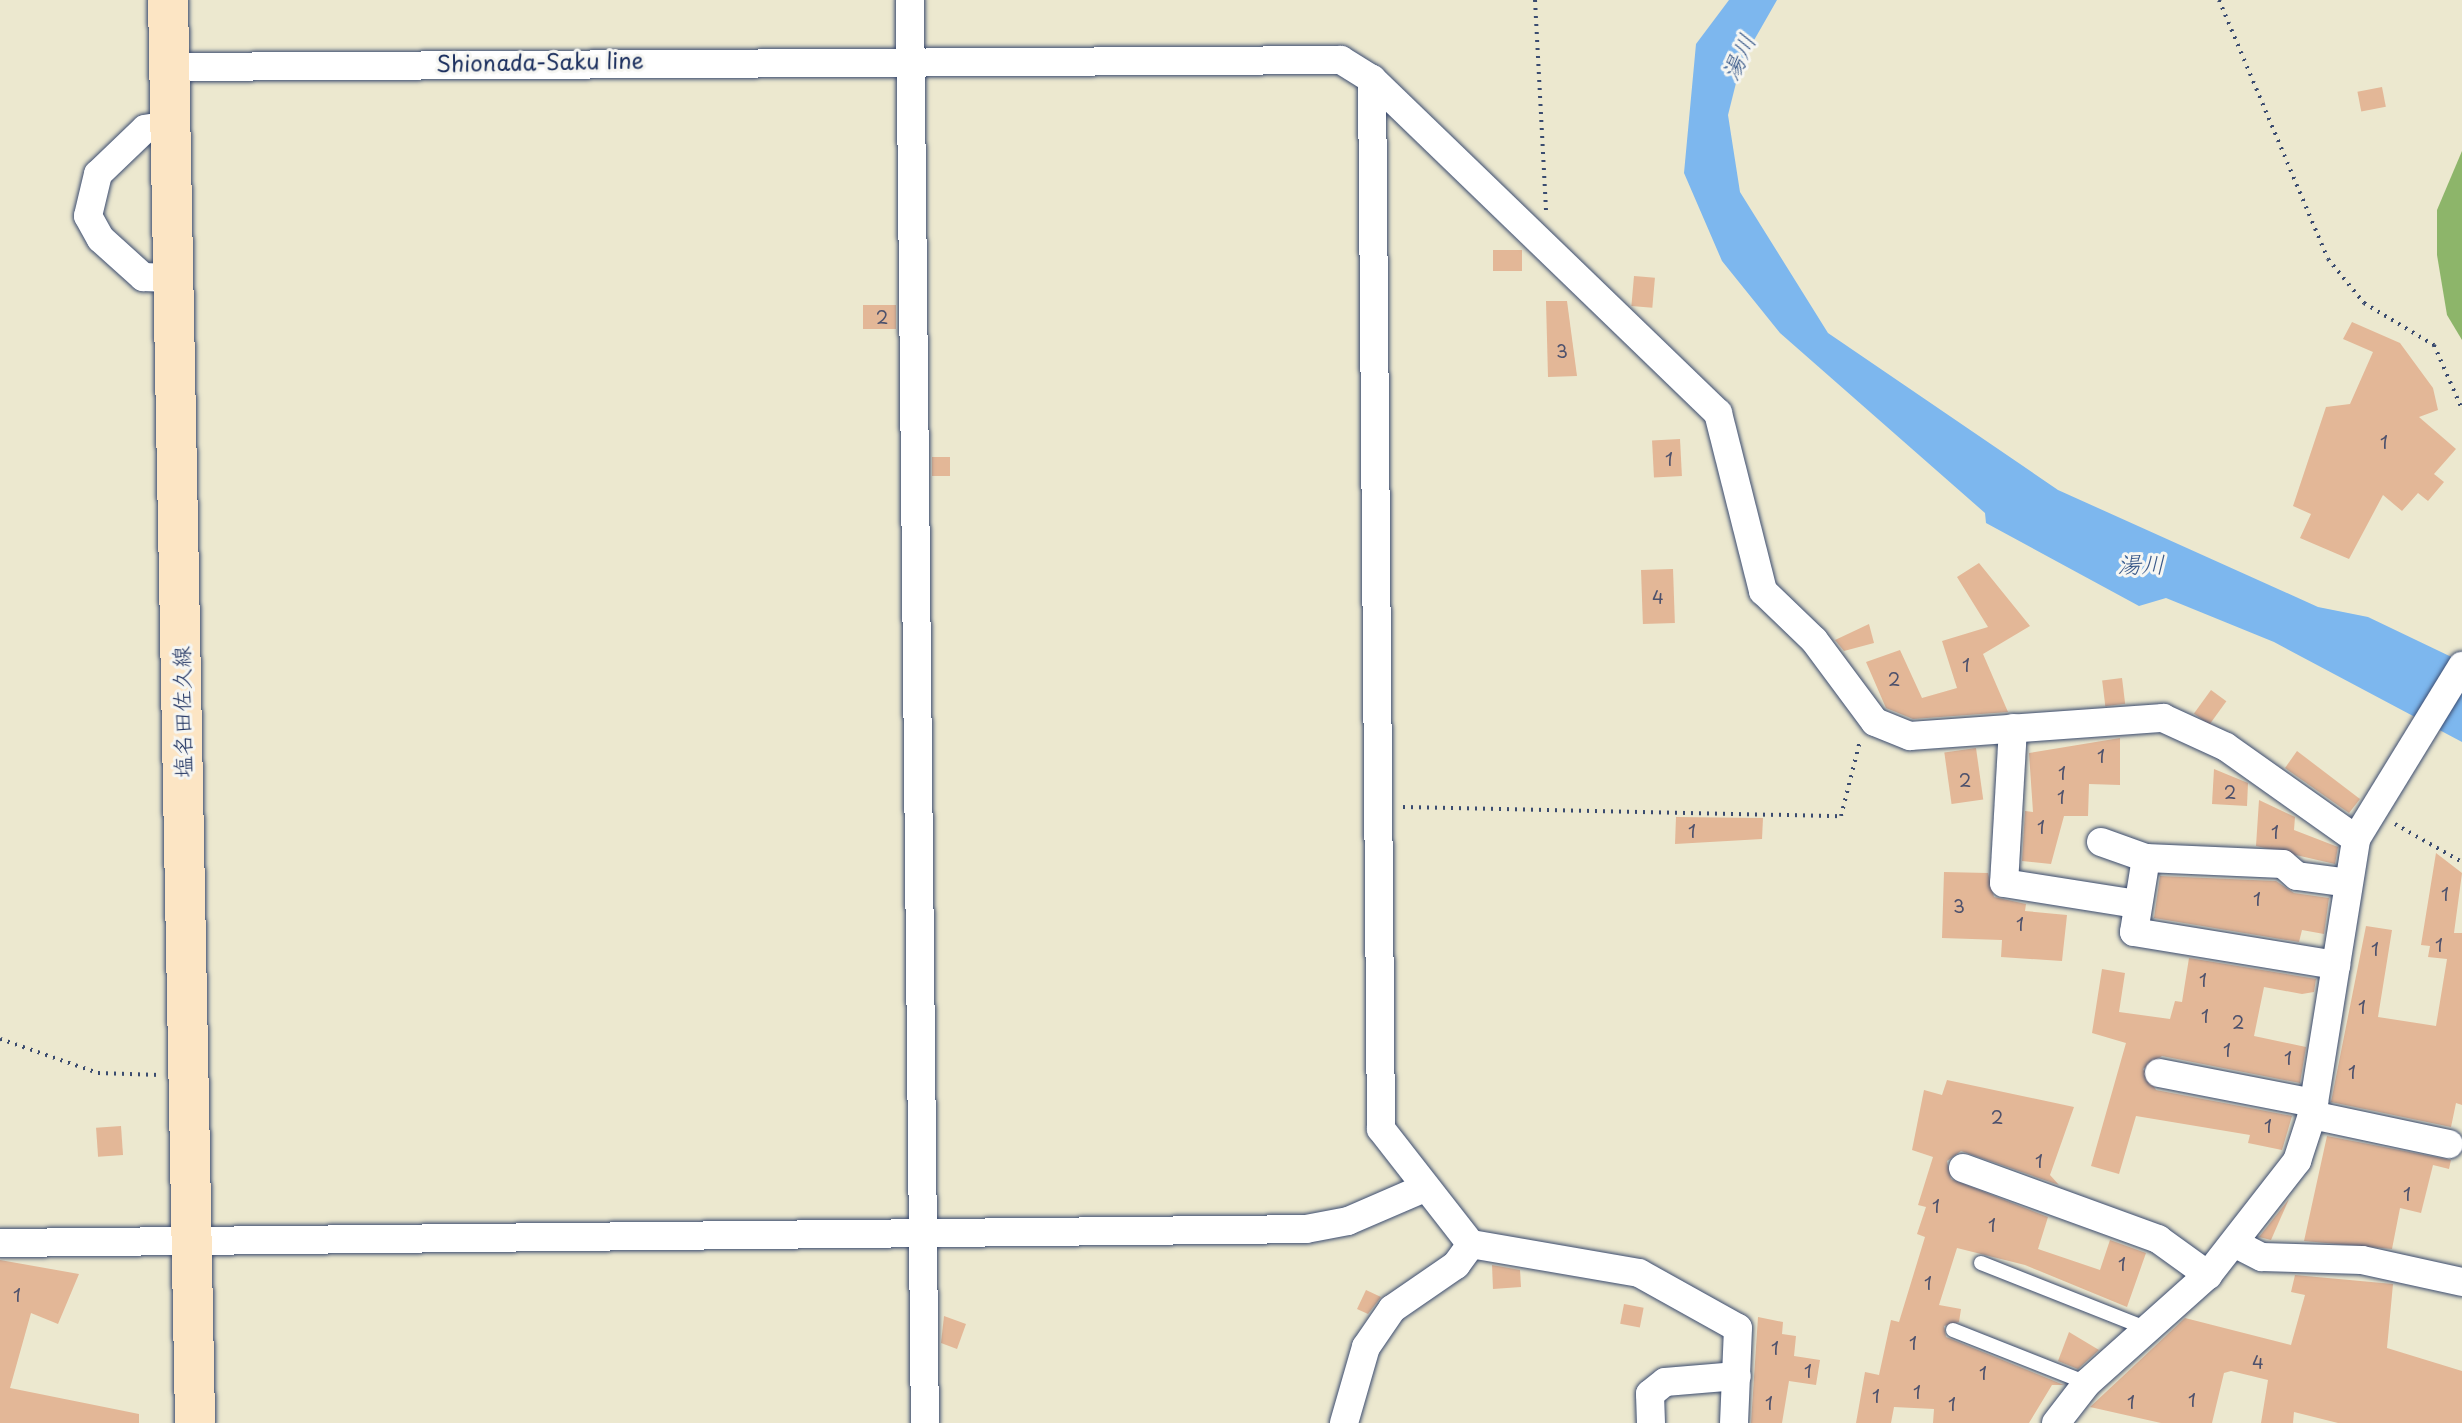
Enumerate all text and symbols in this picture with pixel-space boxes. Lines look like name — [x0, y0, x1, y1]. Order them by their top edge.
water label: 湯川 — [1715, 29, 1761, 85]
street label: Shionada-Saku line — [436, 46, 644, 76]
house number: 2 — [876, 306, 888, 328]
house number: 3 — [1556, 340, 1568, 362]
house number: 1 — [2380, 431, 2388, 453]
house number: 1 — [1665, 448, 1673, 470]
water label: 湯川 — [2117, 550, 2165, 578]
house number: 4 — [1652, 586, 1664, 608]
street label: 塩名田佐久線 — [167, 646, 195, 778]
house number: 1 — [1962, 654, 1970, 676]
house number: 2 — [1888, 668, 1900, 690]
house number: 1 — [2097, 745, 2105, 767]
house number: 1 — [2058, 762, 2066, 784]
house number: 2 — [1959, 769, 1971, 791]
house number: 2 — [2224, 781, 2236, 803]
house number: 1 — [2057, 786, 2065, 808]
house number: 1 — [2037, 816, 2045, 838]
house number: 1 — [1688, 820, 1696, 842]
house number: 1 — [2271, 821, 2279, 843]
house number: 1 — [2441, 883, 2449, 905]
house number: 1 — [2253, 888, 2261, 910]
house number: 3 — [1953, 895, 1965, 917]
house number: 1 — [2016, 913, 2024, 935]
house number: 1 — [2435, 934, 2443, 956]
house number: 1 — [2371, 938, 2379, 960]
house number: 1 — [2199, 969, 2207, 991]
house number: 1 — [2358, 996, 2366, 1018]
house number: 1 — [2201, 1005, 2209, 1027]
house number: 2 — [2232, 1011, 2244, 1033]
house number: 1 — [2223, 1039, 2231, 1061]
house number: 1 — [2284, 1047, 2292, 1069]
house number: 1 — [2348, 1061, 2356, 1083]
house number: 2 — [1991, 1106, 2003, 1128]
house number: 1 — [2264, 1115, 2272, 1137]
house number: 1 — [2035, 1150, 2043, 1172]
house number: 1 — [2403, 1183, 2411, 1205]
house number: 1 — [1932, 1195, 1940, 1217]
house number: 1 — [1988, 1214, 1996, 1236]
house number: 1 — [2118, 1253, 2126, 1275]
house number: 1 — [1924, 1272, 1932, 1294]
house number: 1 — [13, 1284, 21, 1306]
house number: 1 — [1909, 1332, 1917, 1354]
house number: 1 — [1771, 1337, 1779, 1359]
house number: 4 — [2252, 1351, 2264, 1373]
house number: 1 — [1804, 1360, 1812, 1382]
house number: 1 — [1979, 1362, 1987, 1384]
house number: 1 — [1913, 1381, 1921, 1403]
house number: 1 — [1872, 1385, 1880, 1407]
house number: 1 — [2188, 1389, 2196, 1411]
house number: 1 — [2127, 1391, 2135, 1413]
house number: 1 — [1765, 1392, 1773, 1414]
house number: 1 — [1948, 1393, 1956, 1415]

